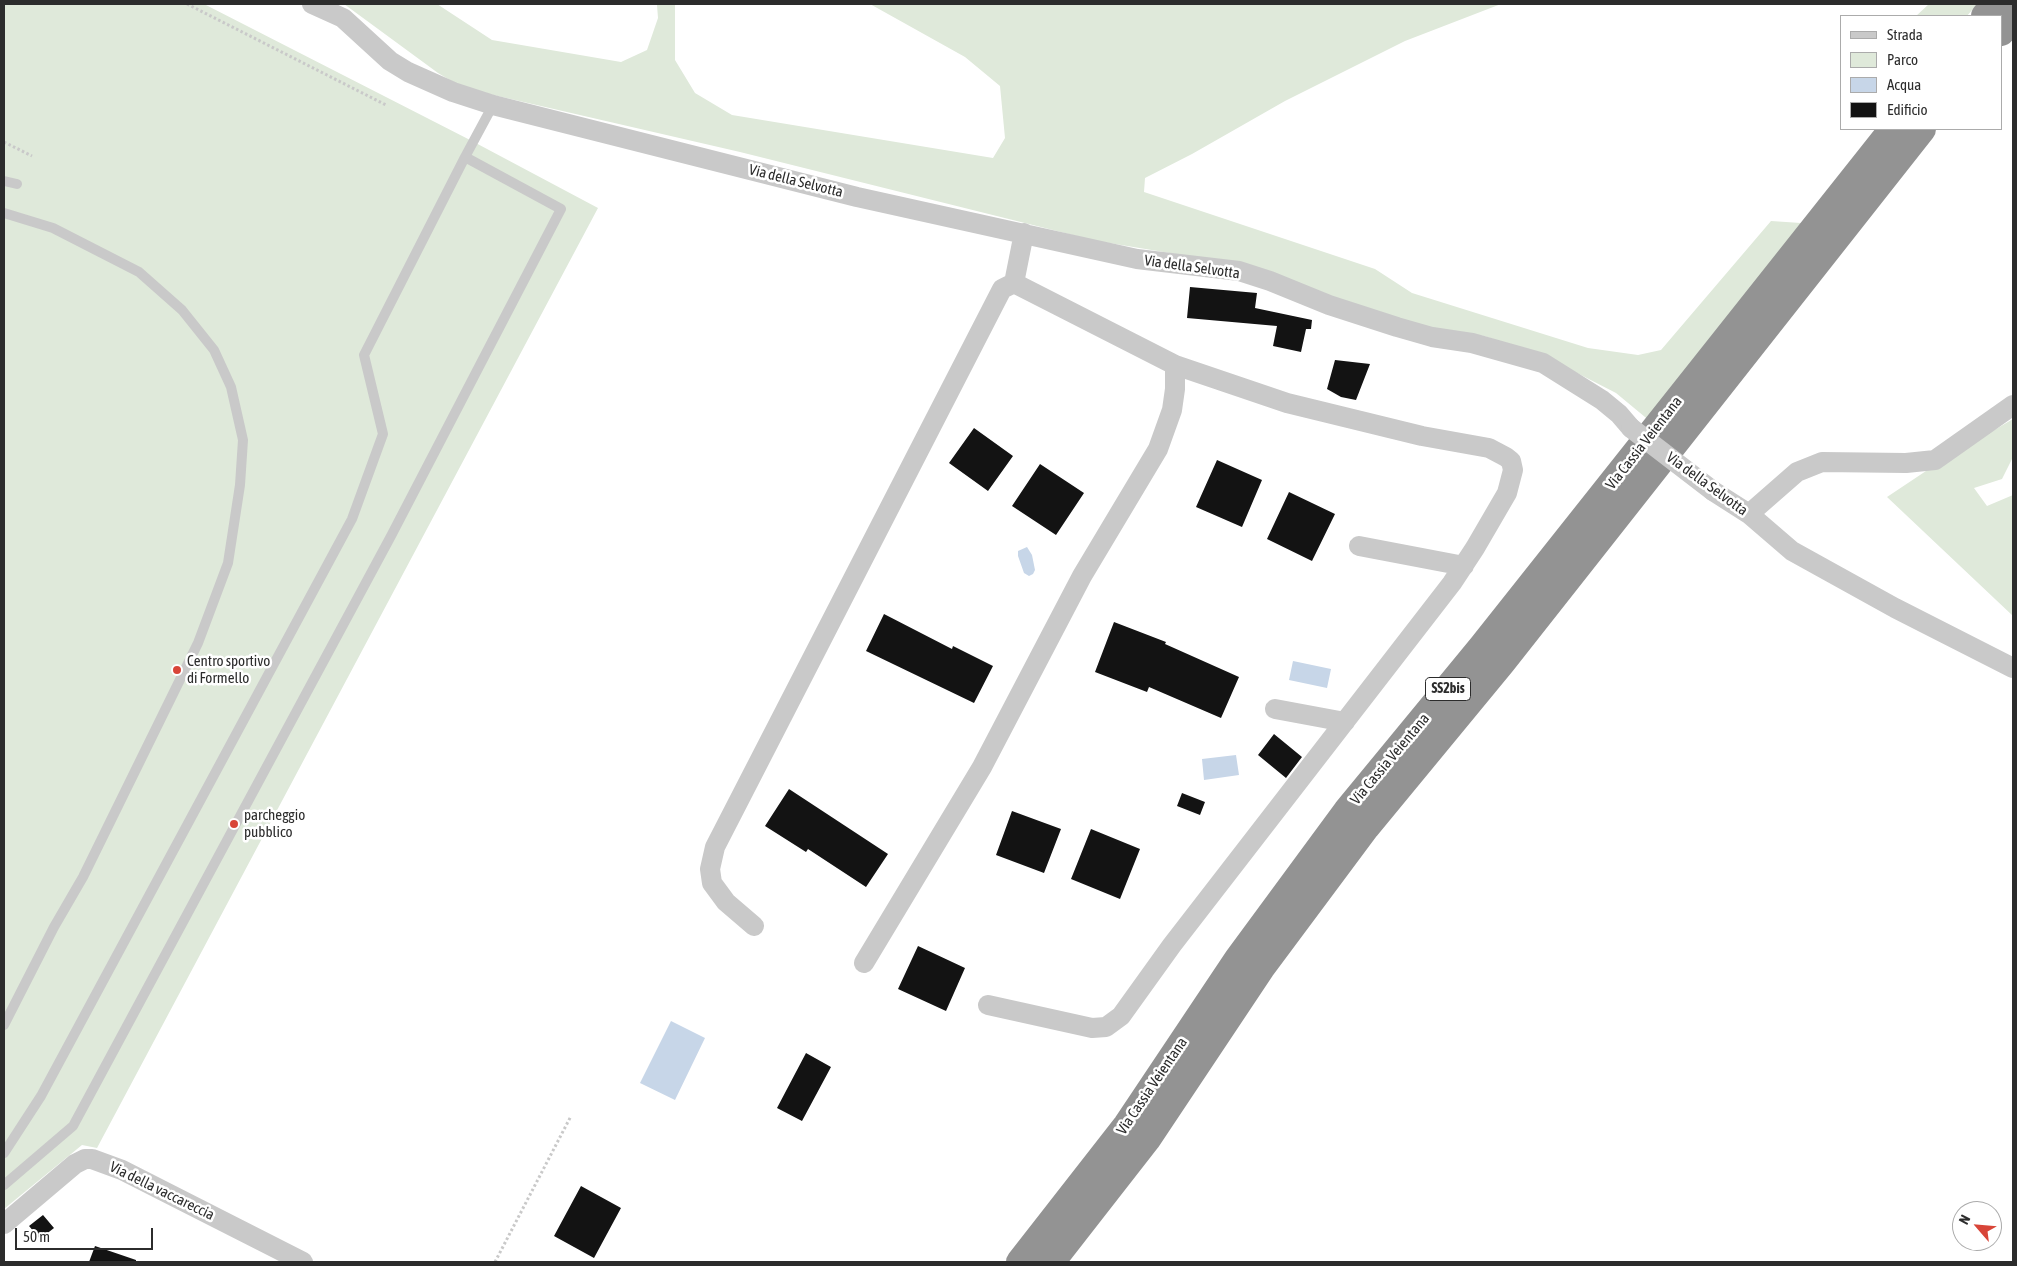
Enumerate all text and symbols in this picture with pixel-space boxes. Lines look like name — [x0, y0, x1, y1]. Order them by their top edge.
legend — [1840, 15, 2002, 130]
text: Strada — [1887, 26, 1923, 43]
text: Parco — [1887, 51, 1918, 68]
text: Acqua — [1887, 76, 1921, 93]
text: Edificio — [1887, 101, 1928, 118]
street label: Via della Selvotta — [747, 161, 845, 201]
street label: Via della Selvotta — [1143, 251, 1241, 283]
street label: Via Cassia Veientana — [1602, 393, 1686, 493]
street label: Via della Selvotta — [1663, 448, 1751, 520]
place label: Centro sportivo di Formello — [187, 652, 270, 687]
marker: Centro sportivo di Formello — [171, 664, 183, 676]
road number: SS2bis — [1426, 678, 1470, 701]
street label: Via Cassia Veientana — [1347, 710, 1433, 808]
place label: parcheggio pubblico — [244, 806, 305, 841]
marker: parcheggio pubblico — [228, 818, 240, 830]
street label: Via Cassia Veientana — [1113, 1034, 1191, 1138]
street label: Via della vaccareccia — [107, 1158, 217, 1224]
north arrow — [1952, 1201, 2002, 1251]
text: N — [1956, 1212, 1974, 1227]
scale bar — [18, 1218, 155, 1250]
text: 50 m — [23, 1228, 50, 1245]

